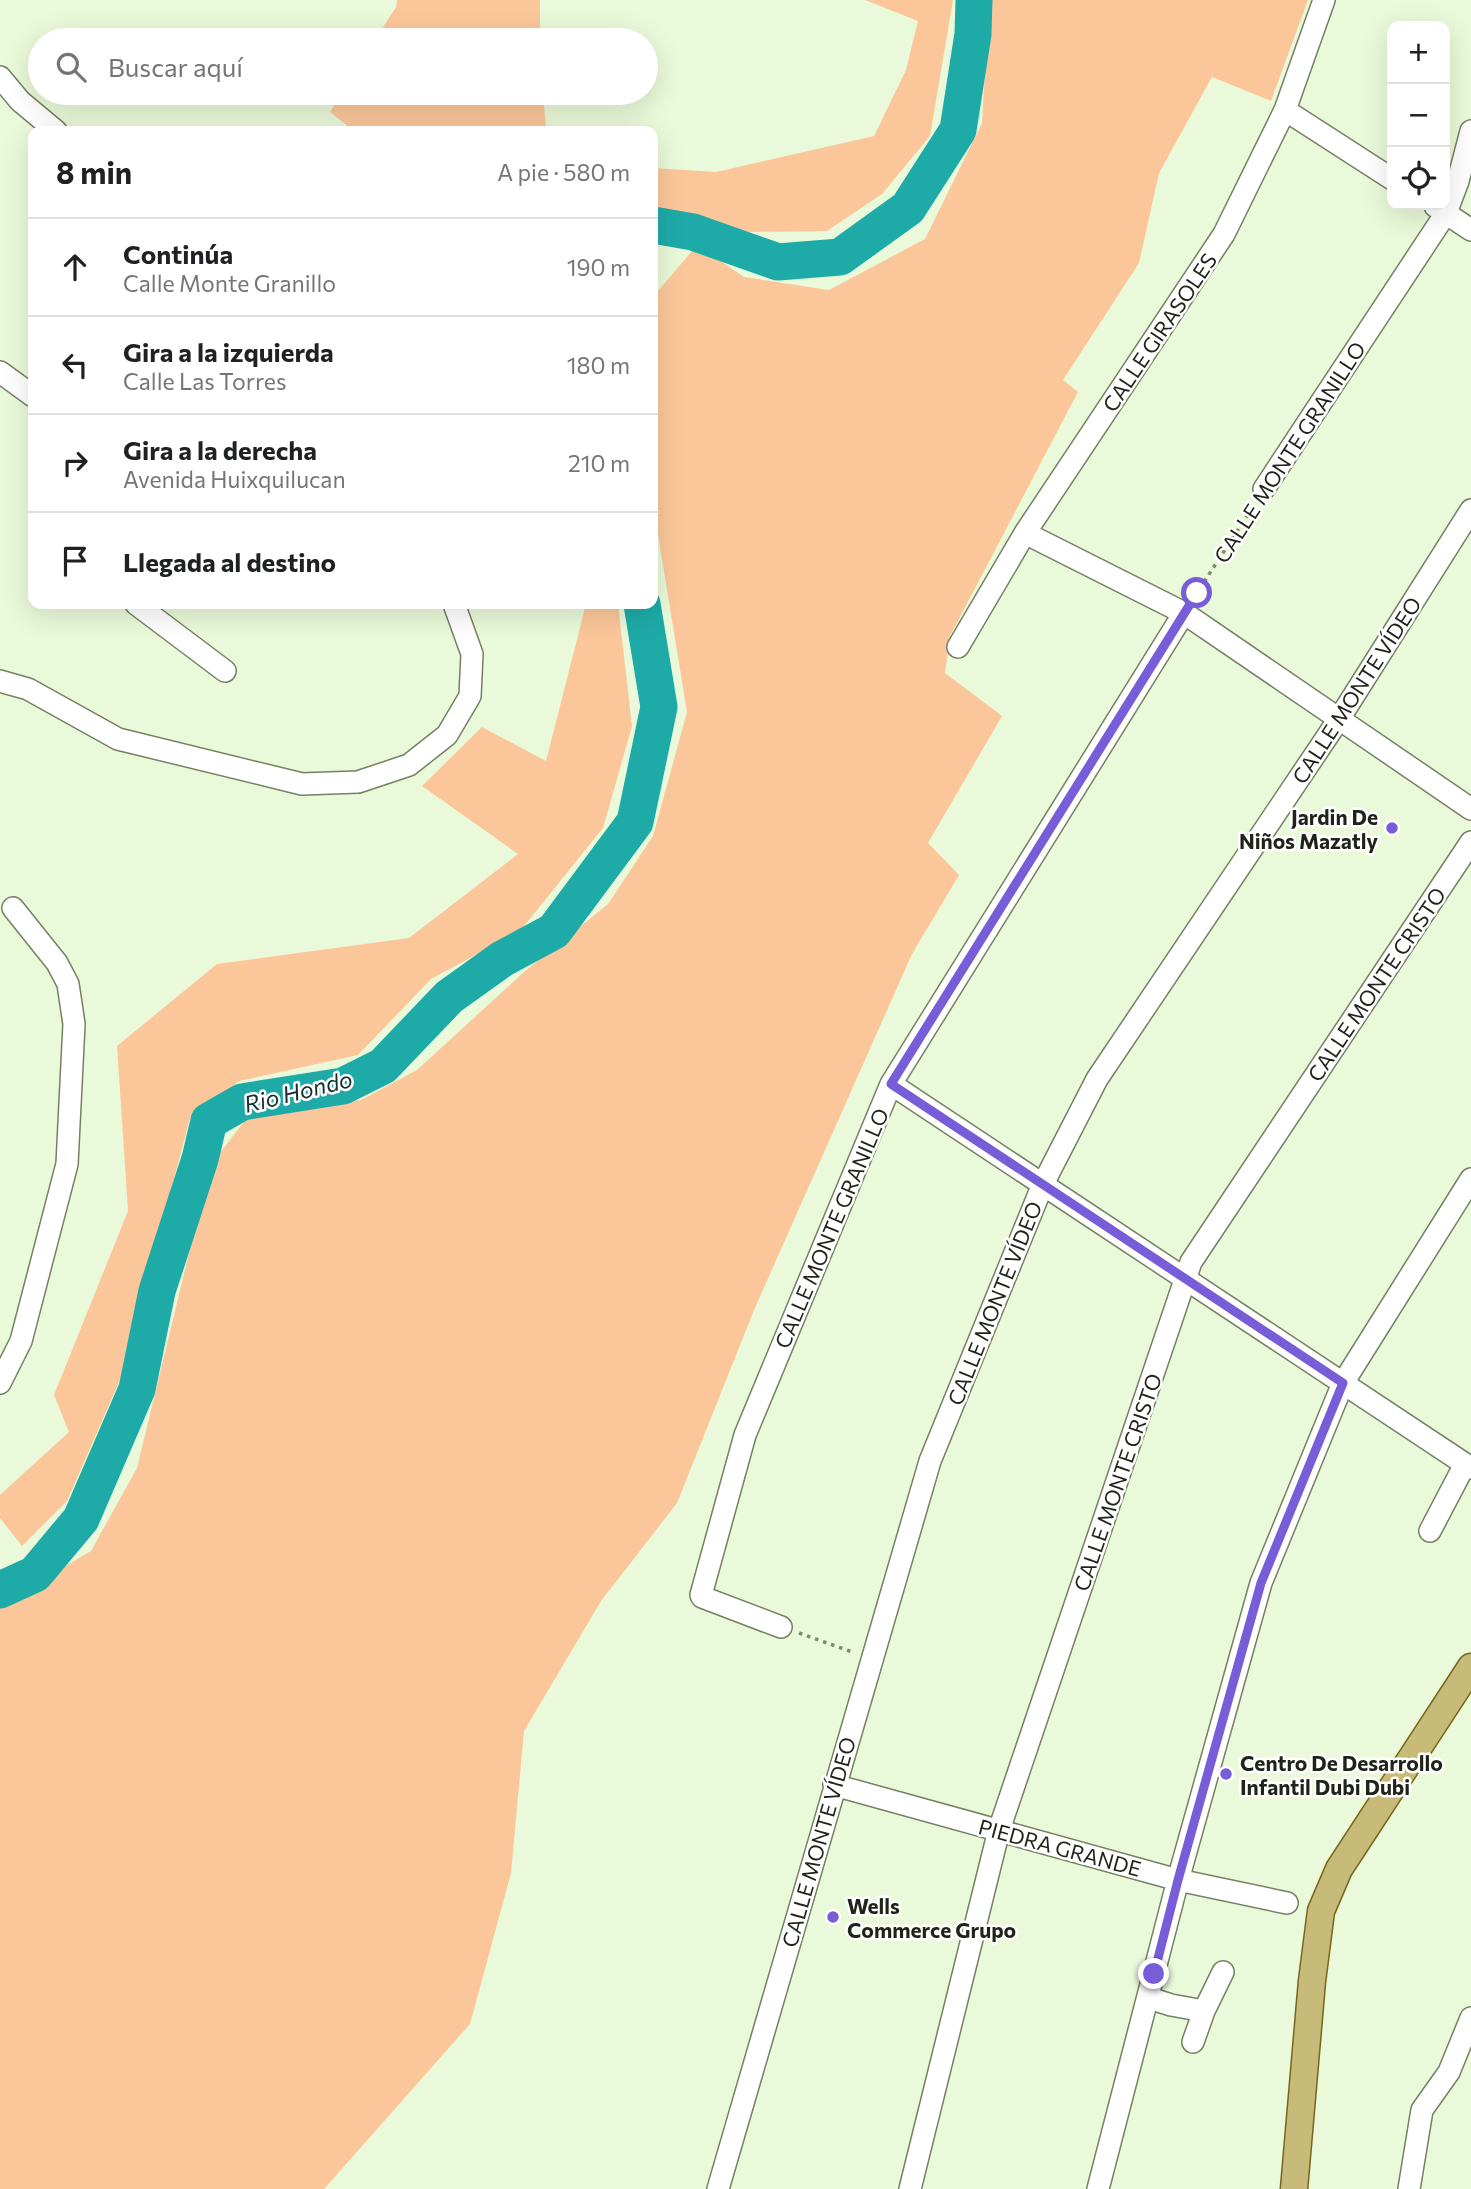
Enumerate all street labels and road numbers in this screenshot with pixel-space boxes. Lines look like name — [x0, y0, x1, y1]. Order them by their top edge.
street label: CALLE GIRASOLES — [1097, 248, 1221, 416]
street label: CALLE MONTE GRANILLO — [1208, 337, 1370, 567]
street label: CALLE MONTE VÍDEO — [1286, 592, 1426, 788]
street label: CALLE MONTE CRISTO — [1302, 882, 1450, 1086]
street label: CALLE MONTE GRANILLO — [769, 1104, 893, 1352]
street label: CALLE MONTE VÍDEO — [942, 1198, 1046, 1408]
street label: CALLE MONTE CRISTO — [1068, 1370, 1166, 1594]
street label: CALLE MONTE VÍDEO — [776, 1734, 860, 1950]
street label: PIEDRA GRANDE — [976, 1813, 1144, 1881]

